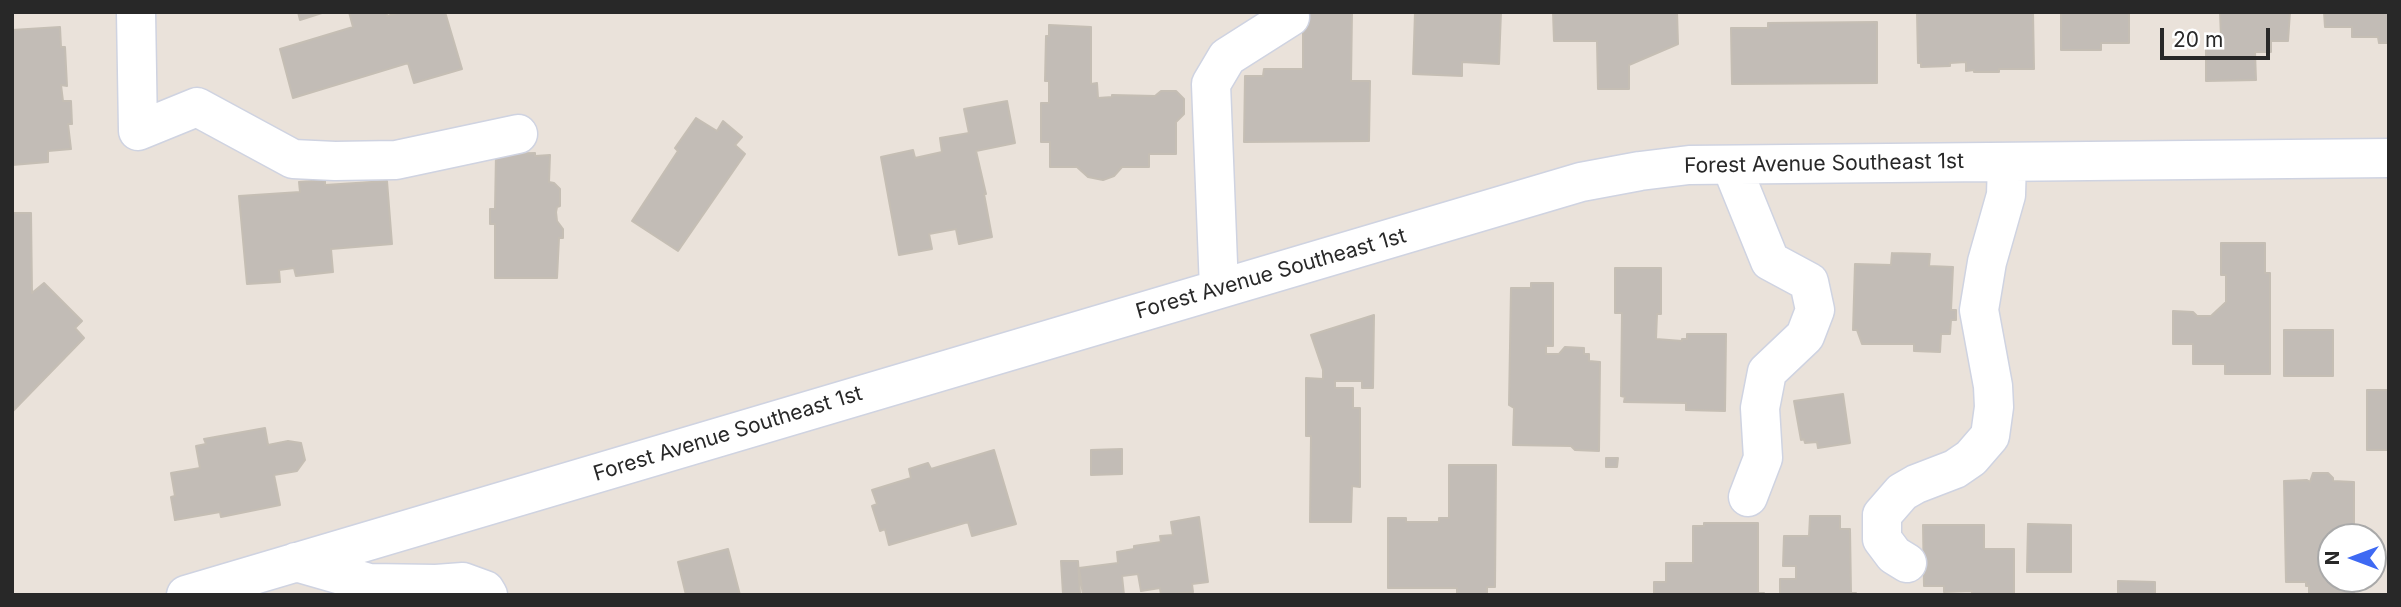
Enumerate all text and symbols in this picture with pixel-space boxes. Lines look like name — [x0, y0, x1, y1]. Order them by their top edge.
scale bar — [2163, 14, 2273, 58]
text: 20 m — [2173, 27, 2223, 52]
street label: Forest Avenue Southeast 1st — [1684, 149, 1964, 179]
street label: Forest Avenue Southeast 1st — [1133, 223, 1409, 325]
street label: Forest Avenue Southeast 1st — [591, 381, 865, 487]
north arrow — [2317, 523, 2387, 593]
text: N — [2321, 551, 2344, 565]

